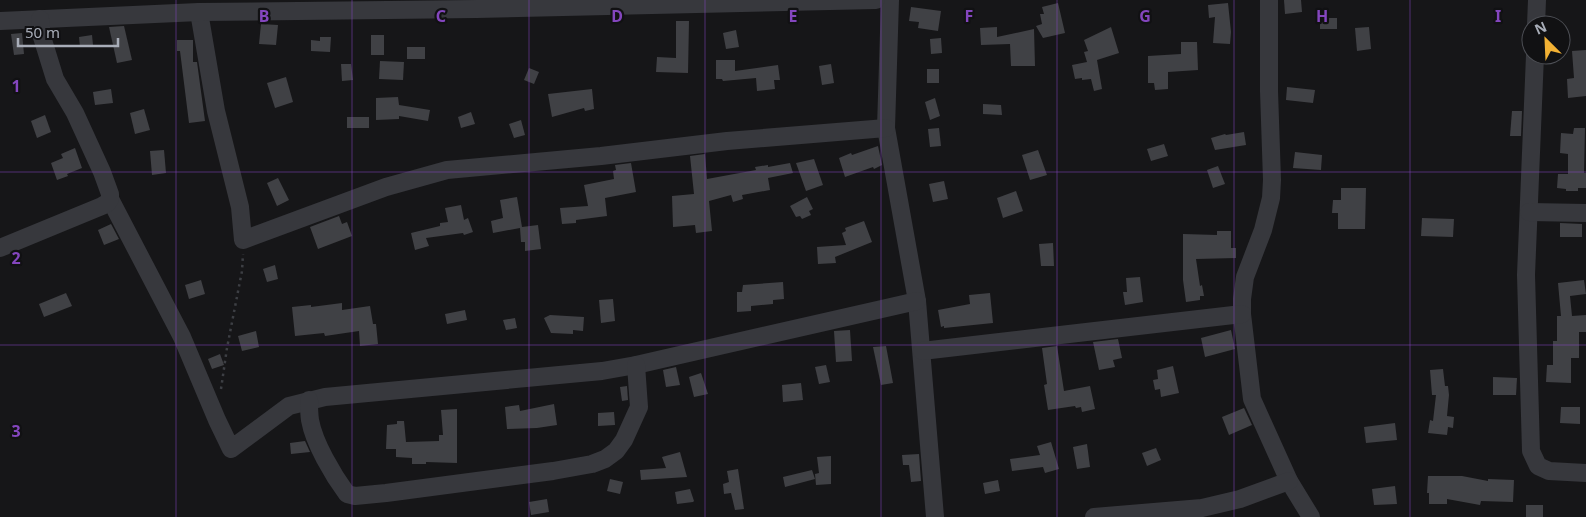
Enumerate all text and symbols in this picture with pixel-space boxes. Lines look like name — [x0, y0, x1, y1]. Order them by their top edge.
text: B — [259, 5, 269, 27]
text: C — [436, 5, 446, 27]
text: D — [611, 5, 623, 27]
text: E — [789, 5, 798, 27]
text: F — [965, 5, 973, 27]
text: G — [1139, 5, 1151, 27]
text: H — [1316, 5, 1328, 27]
text: I — [1495, 5, 1501, 27]
scale bar — [18, 15, 118, 47]
north arrow — [1521, 15, 1571, 65]
text: N — [1531, 17, 1550, 39]
text: 50 m — [25, 22, 60, 42]
text: 1 — [11, 75, 21, 97]
text: 2 — [11, 247, 21, 269]
text: 3 — [11, 420, 21, 442]

